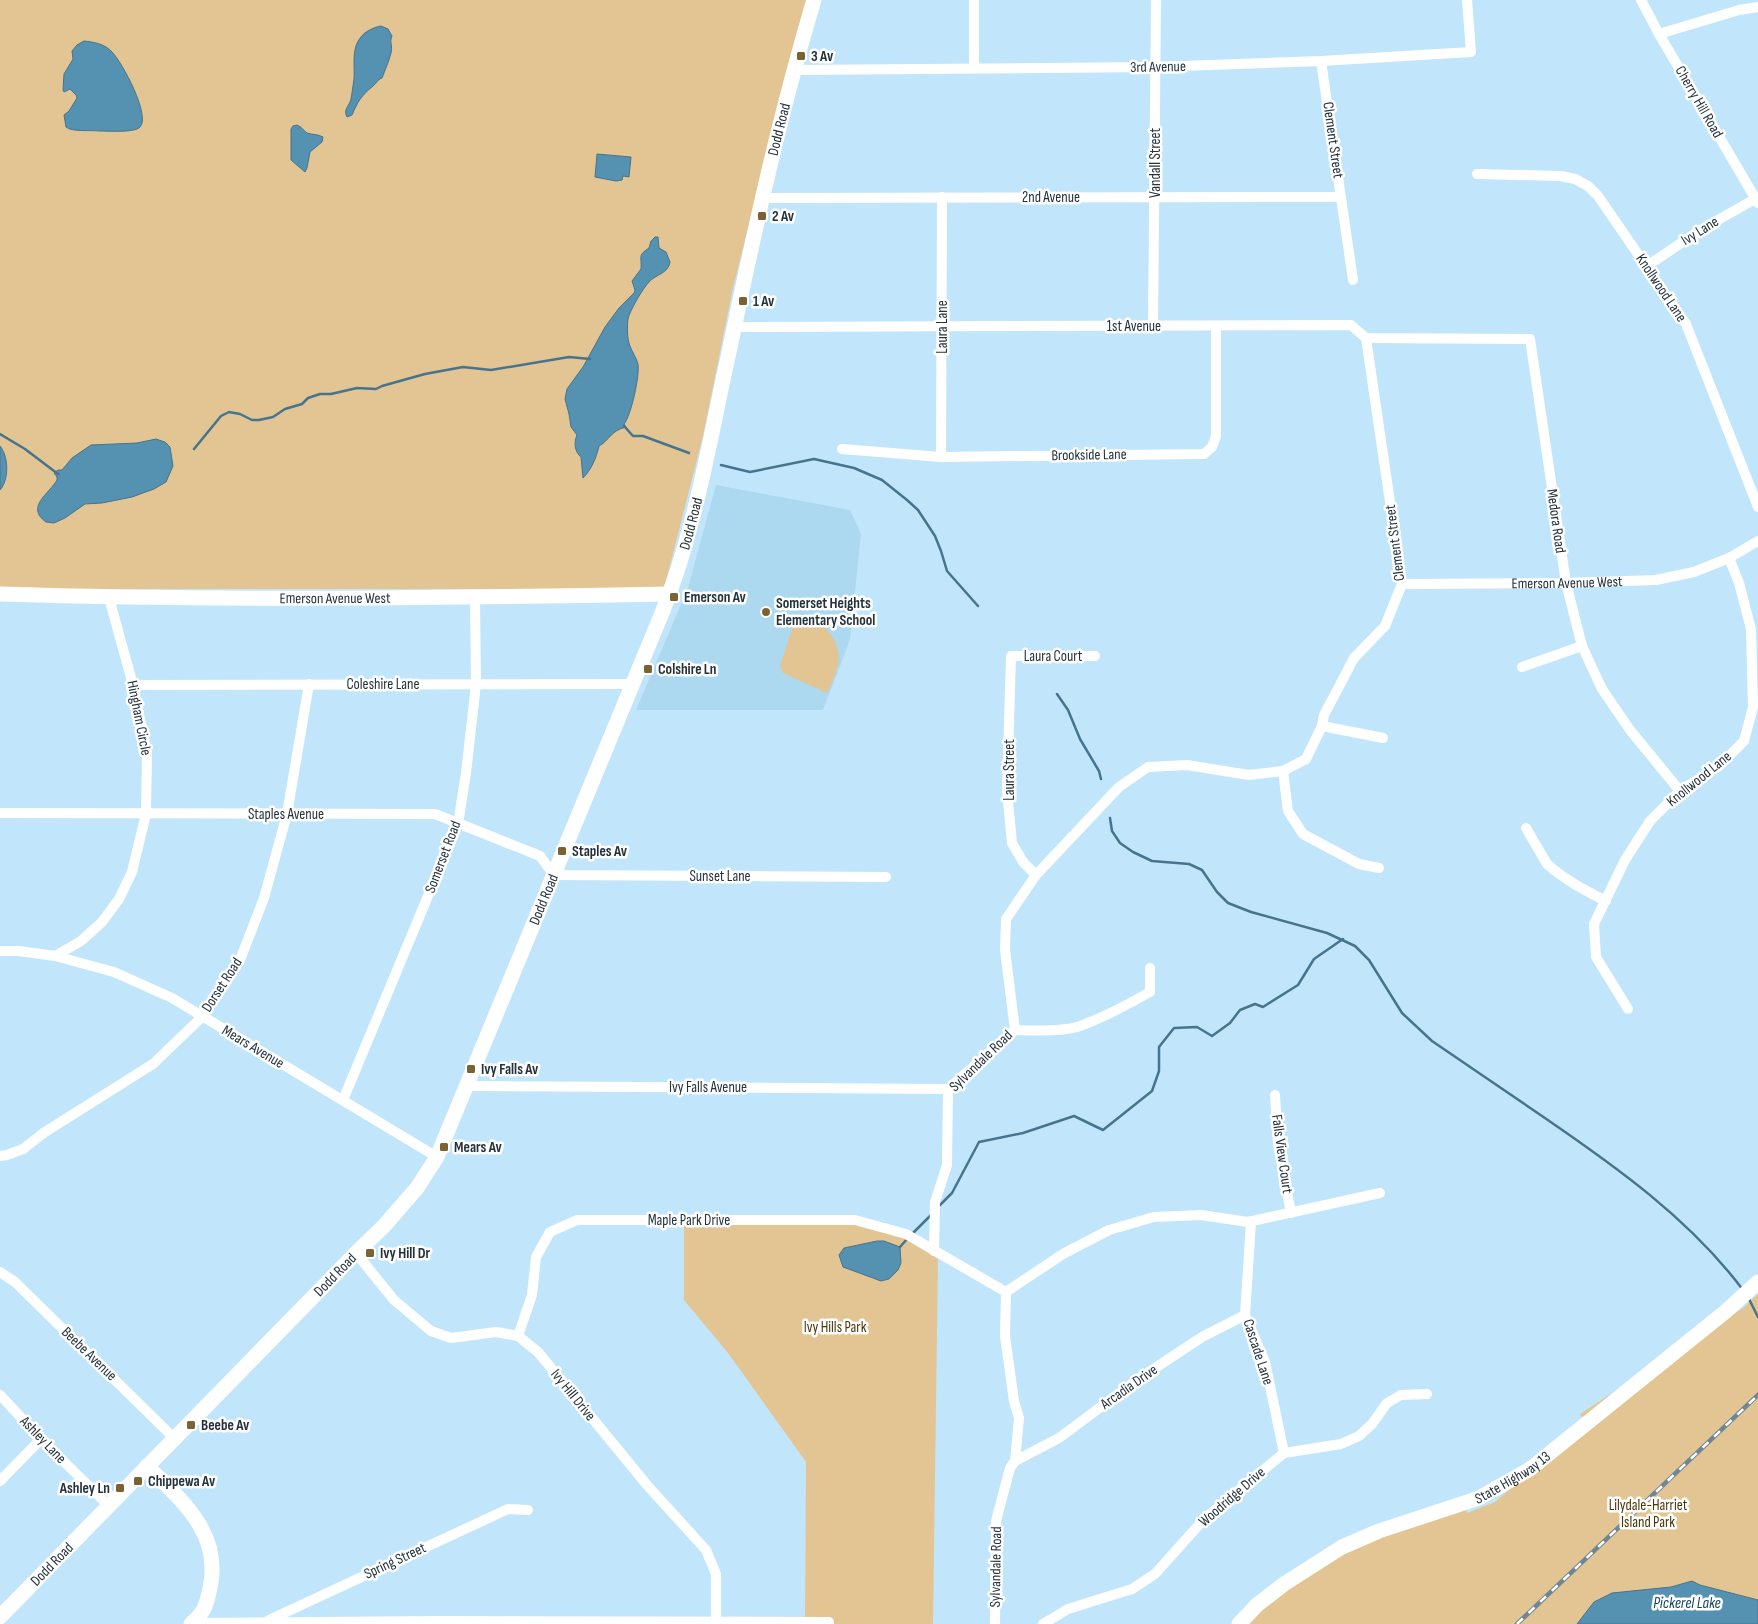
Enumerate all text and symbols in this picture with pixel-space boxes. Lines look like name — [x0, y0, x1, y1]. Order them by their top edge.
place label: 3 Av — [811, 47, 834, 66]
marker: 3 Av — [795, 50, 807, 62]
street label: 3rd Avenue — [1130, 57, 1186, 77]
street label: Cherry Hill Road — [1671, 63, 1727, 141]
street label: Dodd Road — [763, 101, 795, 158]
street label: Clement Street — [1318, 101, 1348, 180]
street label: Vandall Street — [1146, 128, 1165, 198]
street label: 2nd Avenue — [1022, 188, 1080, 207]
place label: 2 Av — [772, 207, 795, 226]
marker: 2 Av — [756, 210, 768, 222]
street label: Ivy Lane — [1678, 212, 1722, 250]
street label: Knollwood Lane — [1631, 250, 1691, 326]
place label: 1 Av — [753, 292, 775, 311]
marker: 1 Av — [737, 295, 749, 307]
street label: Laura Lane — [933, 300, 952, 354]
street label: 1st Avenue — [1107, 317, 1161, 336]
street label: Brookside Lane — [1051, 445, 1127, 465]
street label: Medora Road — [1542, 488, 1570, 554]
street label: Dodd Road — [675, 495, 707, 552]
street label: Clement Street — [1381, 503, 1409, 582]
street label: Emerson Avenue West — [1511, 572, 1623, 593]
street label: Emerson Avenue West — [279, 588, 391, 608]
place label: Emerson Av — [684, 588, 746, 607]
marker: Emerson Av — [668, 591, 680, 603]
place label: Somerset Heights Elementary School — [776, 594, 875, 630]
marker: Somerset Heights Elementary School — [760, 606, 772, 618]
street label: Laura Court — [1024, 647, 1083, 666]
place label: Colshire Ln — [658, 660, 716, 679]
marker: Colshire Ln — [642, 663, 654, 675]
street label: Coleshire Lane — [346, 675, 420, 694]
street label: Hingham Circle — [122, 679, 156, 757]
street label: Laura Street — [1000, 739, 1019, 801]
street label: Knollwood Lane — [1663, 747, 1735, 811]
street label: Staples Avenue — [248, 805, 324, 824]
street label: Somerset Road — [421, 818, 465, 896]
place label: Staples Av — [572, 842, 628, 861]
marker: Staples Av — [556, 845, 568, 857]
street label: Sunset Lane — [689, 867, 751, 886]
street label: Dodd Road — [525, 871, 563, 928]
street label: Dorset Road — [197, 954, 247, 1016]
street label: Mears Avenue — [218, 1021, 288, 1073]
street label: Sylvandale Road — [945, 1026, 1017, 1096]
place label: Ivy Falls Av — [481, 1060, 539, 1079]
marker: Ivy Falls Av — [465, 1063, 477, 1075]
street label: Ivy Falls Avenue — [669, 1078, 747, 1097]
street label: Falls View Court — [1267, 1113, 1297, 1195]
place label: Mears Av — [454, 1138, 502, 1157]
marker: Mears Av — [438, 1141, 450, 1153]
street label: Maple Park Drive — [648, 1211, 730, 1230]
place label: Ivy Hill Dr — [380, 1244, 430, 1263]
marker: Ivy Hill Dr — [364, 1247, 376, 1259]
street label: Dodd Road — [309, 1249, 360, 1300]
street label: Cascade Lane — [1238, 1317, 1278, 1387]
park label: Ivy Hills Park — [804, 1318, 867, 1337]
street label: Beebe Avenue — [57, 1323, 121, 1385]
street label: Arcadia Drive — [1096, 1360, 1161, 1414]
street label: Ivy Hill Drive — [546, 1365, 600, 1425]
street label: Ashley Lane — [15, 1411, 70, 1468]
place label: Beebe Av — [201, 1416, 250, 1435]
marker: Beebe Av — [185, 1419, 197, 1431]
street label: State Highway 13 — [1472, 1447, 1554, 1508]
street label: Woodridge Drive — [1195, 1463, 1269, 1531]
place label: Chippewa Av — [148, 1472, 216, 1491]
marker: Chippewa Av — [132, 1475, 144, 1487]
place label: Ashley Ln — [59, 1479, 110, 1498]
marker: Ashley Ln — [114, 1482, 126, 1494]
park label: Lilydale-Harriet Island Park — [1609, 1496, 1688, 1532]
street label: Sylvandale Road — [986, 1526, 1006, 1608]
street label: Dodd Road — [26, 1538, 77, 1590]
street label: Spring Street — [361, 1538, 429, 1584]
water label: Pickerel Lake — [1653, 1594, 1721, 1613]

